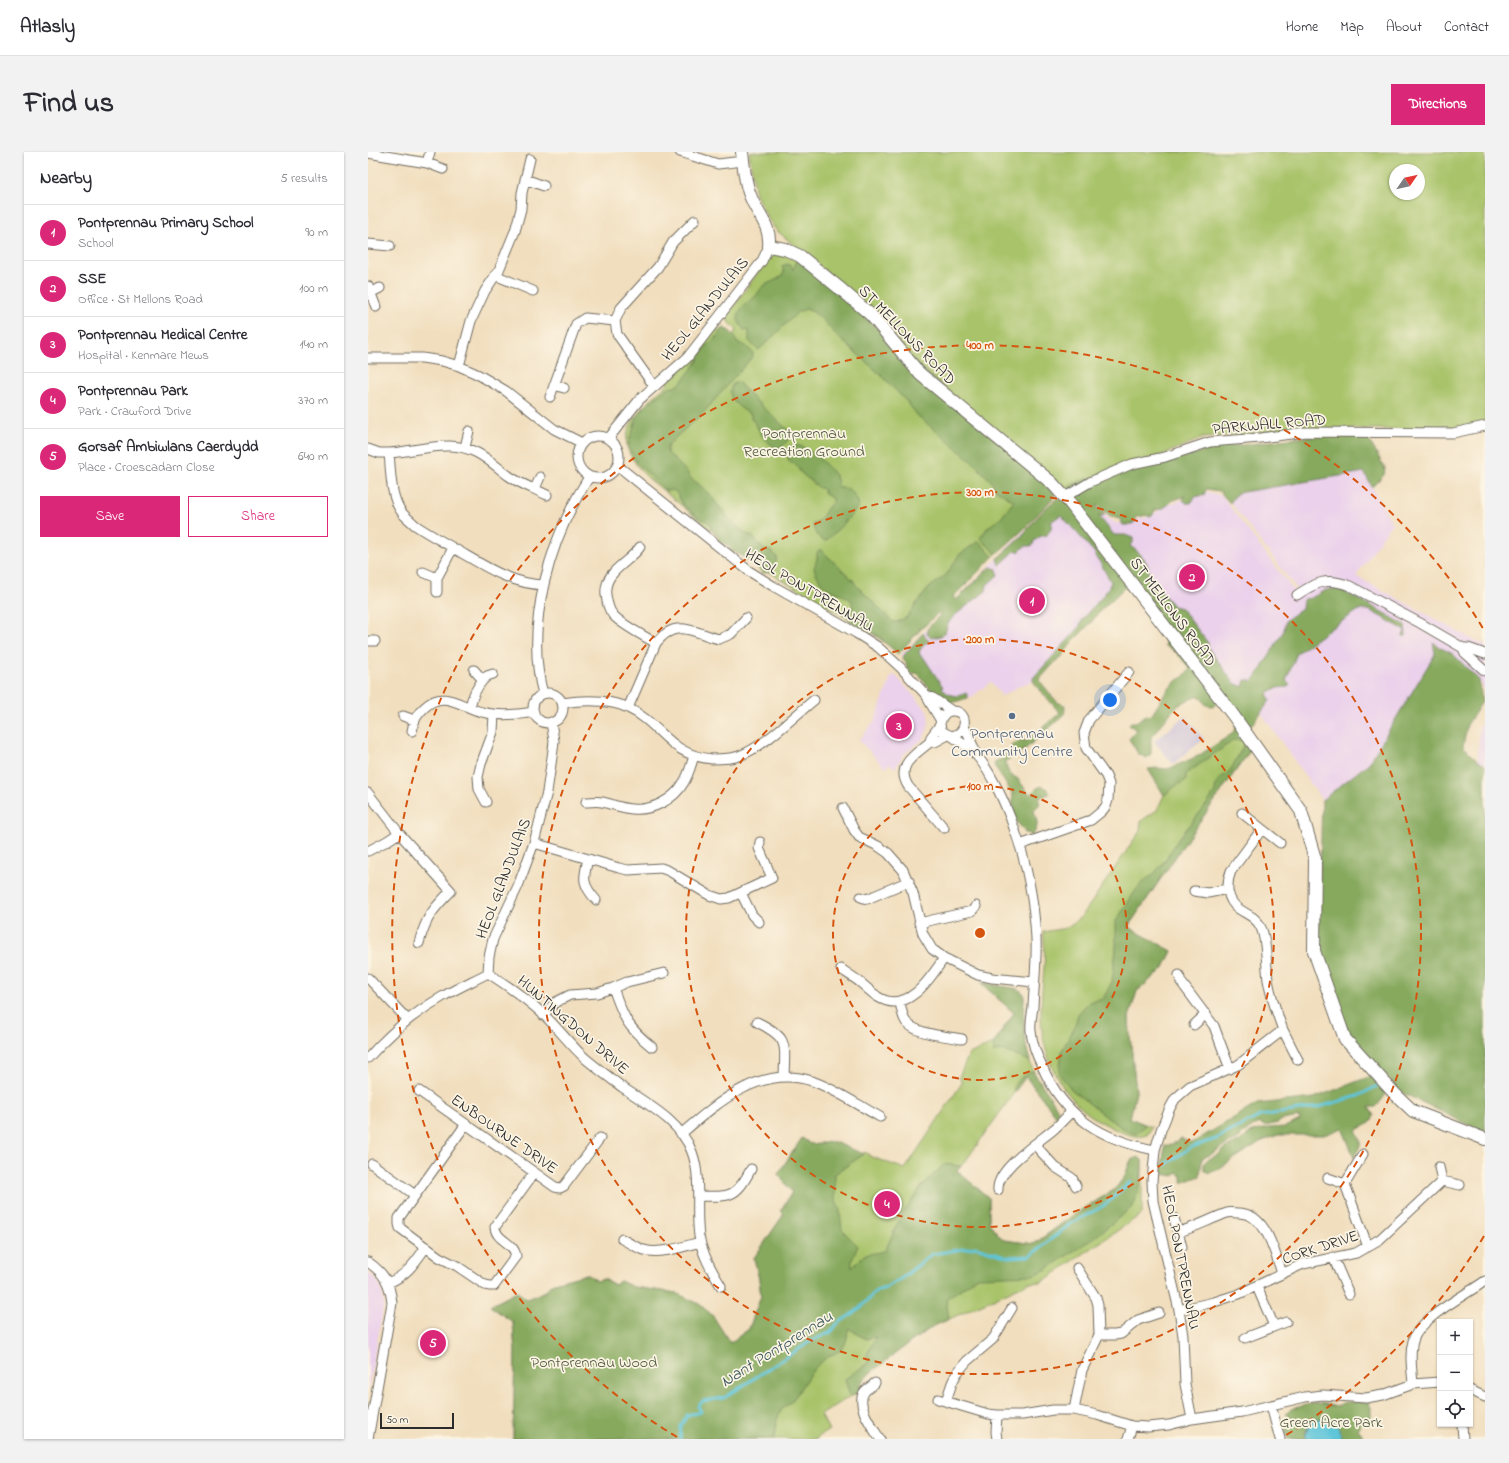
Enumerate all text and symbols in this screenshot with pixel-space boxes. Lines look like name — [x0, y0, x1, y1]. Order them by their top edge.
text: Atlasly — [20, 14, 75, 41]
text: Home — [1286, 17, 1318, 38]
text: Map — [1340, 17, 1364, 38]
text: About — [1386, 17, 1422, 38]
text: Contact — [1444, 17, 1489, 38]
text: Find us — [24, 84, 114, 125]
button: Directions — [1391, 84, 1485, 125]
north arrow — [1389, 164, 1425, 200]
text: Nearby — [40, 166, 92, 191]
text: 5 results — [280, 169, 328, 188]
text: Pontprennau Primary School — [78, 212, 253, 234]
text: 1 — [51, 223, 55, 242]
text: 90 m — [305, 223, 328, 242]
text: School — [78, 234, 114, 253]
street label: HEOL GLANDULAIS — [656, 252, 755, 366]
text: SSE — [78, 268, 106, 290]
text: 2 — [50, 279, 56, 298]
text: 100 m — [299, 279, 328, 298]
street label: ST MELLONS ROAD — [852, 280, 961, 391]
text: Office · St Mellons Road — [78, 290, 203, 309]
text: Pontprennau Medical Centre — [78, 324, 247, 346]
text: 3 — [50, 335, 56, 354]
text: 140 m — [300, 335, 328, 354]
text: 400 m — [965, 337, 994, 355]
text: Hospital · Kenmare Mews — [78, 346, 209, 365]
text: Pontprennau Park — [78, 380, 188, 402]
text: 4 — [50, 391, 56, 410]
text: 370 m — [298, 391, 328, 410]
text: Park · Crawford Drive — [78, 402, 191, 421]
street label: PARKWALL ROAD — [1211, 408, 1327, 442]
park label: Pontprennau Recreation Ground — [743, 422, 865, 464]
text: Gorsaf Ambiwlans Caerdydd — [78, 436, 259, 458]
text: 5 — [49, 447, 57, 466]
text: 640 m — [298, 447, 328, 466]
text: Place · Croescadarn Close — [78, 458, 215, 477]
text: 300 m — [965, 484, 995, 502]
button: Save — [40, 496, 180, 537]
button: Share — [188, 496, 328, 537]
street label: HEOL PONTPRENNAU — [740, 543, 878, 639]
street label: ST MELLONS ROAD — [1123, 553, 1222, 672]
pin: 2 — [1179, 562, 1205, 592]
pin: 1 — [1019, 586, 1045, 616]
text: 200 m — [965, 631, 995, 649]
your location — [1100, 690, 1120, 710]
pin: 3 — [886, 711, 912, 741]
marker: Pontprennau Community Centre — [1007, 711, 1017, 721]
place label: Pontprennau Community Centre — [951, 722, 1074, 764]
text: 100 m — [967, 778, 994, 796]
street label: HEOL GLANDULAIS — [470, 815, 538, 943]
centre of rings — [973, 926, 987, 940]
street label: HUNTINGDON DRIVE — [511, 970, 634, 1081]
street label: ENBOURNE DRIVE — [445, 1089, 562, 1181]
street label: HEOL PONTPRENNAU — [1154, 1183, 1206, 1332]
pin: 4 — [874, 1189, 900, 1219]
street label: CORK DRIVE — [1279, 1224, 1362, 1272]
water label: Nant Pontprennau — [716, 1304, 838, 1394]
map controls — [1437, 1319, 1473, 1427]
button: + — [1437, 1319, 1473, 1355]
pin: 5 — [420, 1328, 446, 1358]
park label: Pontprennau Wood — [531, 1351, 657, 1375]
button: − — [1437, 1355, 1473, 1391]
button: locate — [1437, 1391, 1473, 1427]
scale bar — [380, 1411, 454, 1430]
park label: Green Acre Park — [1279, 1411, 1384, 1435]
text: 50 m — [386, 1412, 408, 1428]

